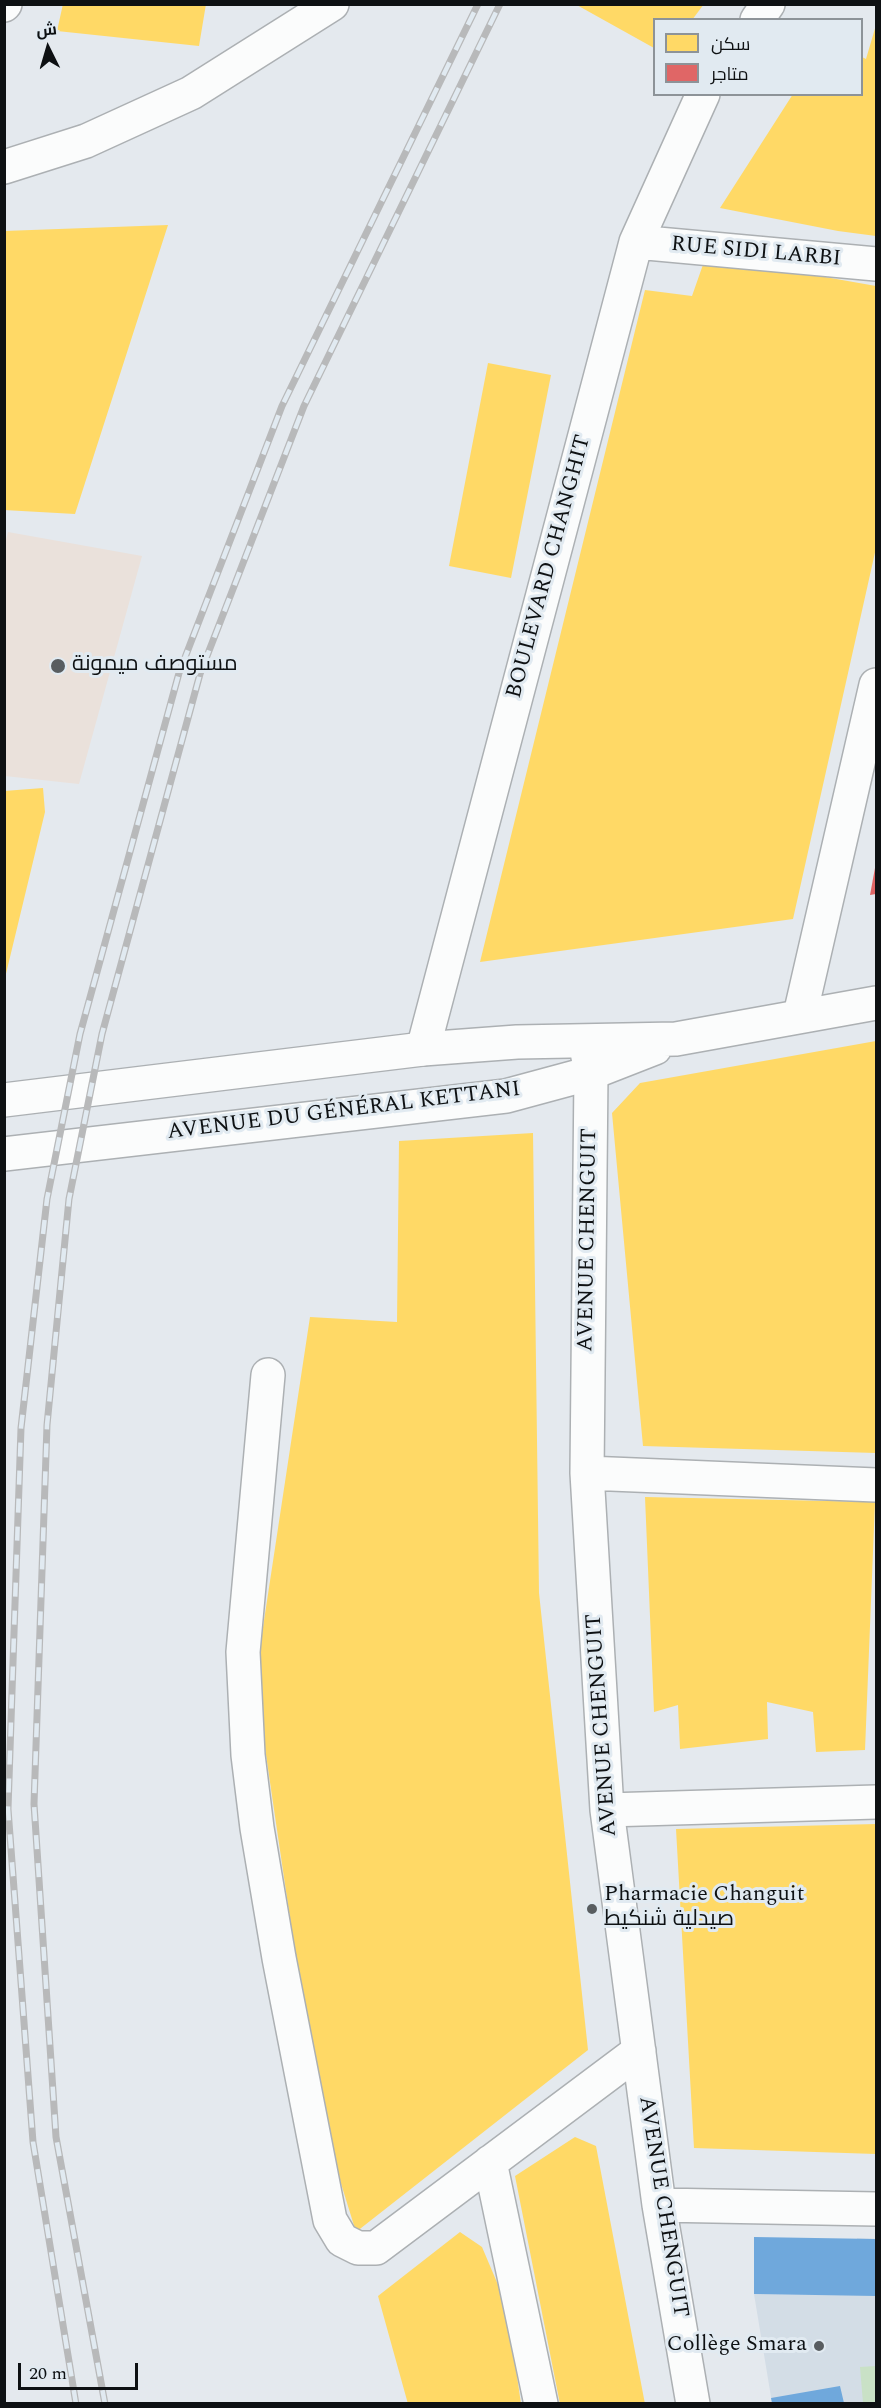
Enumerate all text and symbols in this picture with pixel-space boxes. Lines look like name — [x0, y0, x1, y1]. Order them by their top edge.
text: ش — [35, 17, 58, 43]
north arrow — [18, 18, 78, 78]
legend — [653, 18, 863, 96]
text: سكن — [711, 31, 750, 58]
text: متاجر — [711, 61, 749, 88]
street label: RUE SIDI LARBI — [670, 232, 842, 274]
street label: BOULEVARD CHANGHIT — [502, 432, 598, 702]
place label: مستوصف ميمونة — [72, 653, 238, 679]
marker: مستوصف ميمونة — [49, 657, 67, 675]
street label: AVENUE DU GÉNÉRAL KETTANI — [166, 1077, 522, 1147]
street label: AVENUE CHENGUIT — [574, 1128, 604, 1352]
street label: AVENUE CHENGUIT — [582, 1612, 624, 1838]
place label: Pharmacie Changuit صيدلية شنكيط — [604, 1883, 805, 1934]
marker: Pharmacie Changuit صيدلية شنكيط — [585, 1902, 599, 1916]
street label: AVENUE CHENGUIT — [631, 2094, 693, 2320]
place label: Collège Smara — [667, 2333, 807, 2359]
marker: Collège Smara — [812, 2339, 826, 2353]
scale bar — [21, 2351, 141, 2389]
text: 20 m — [29, 2360, 67, 2387]

